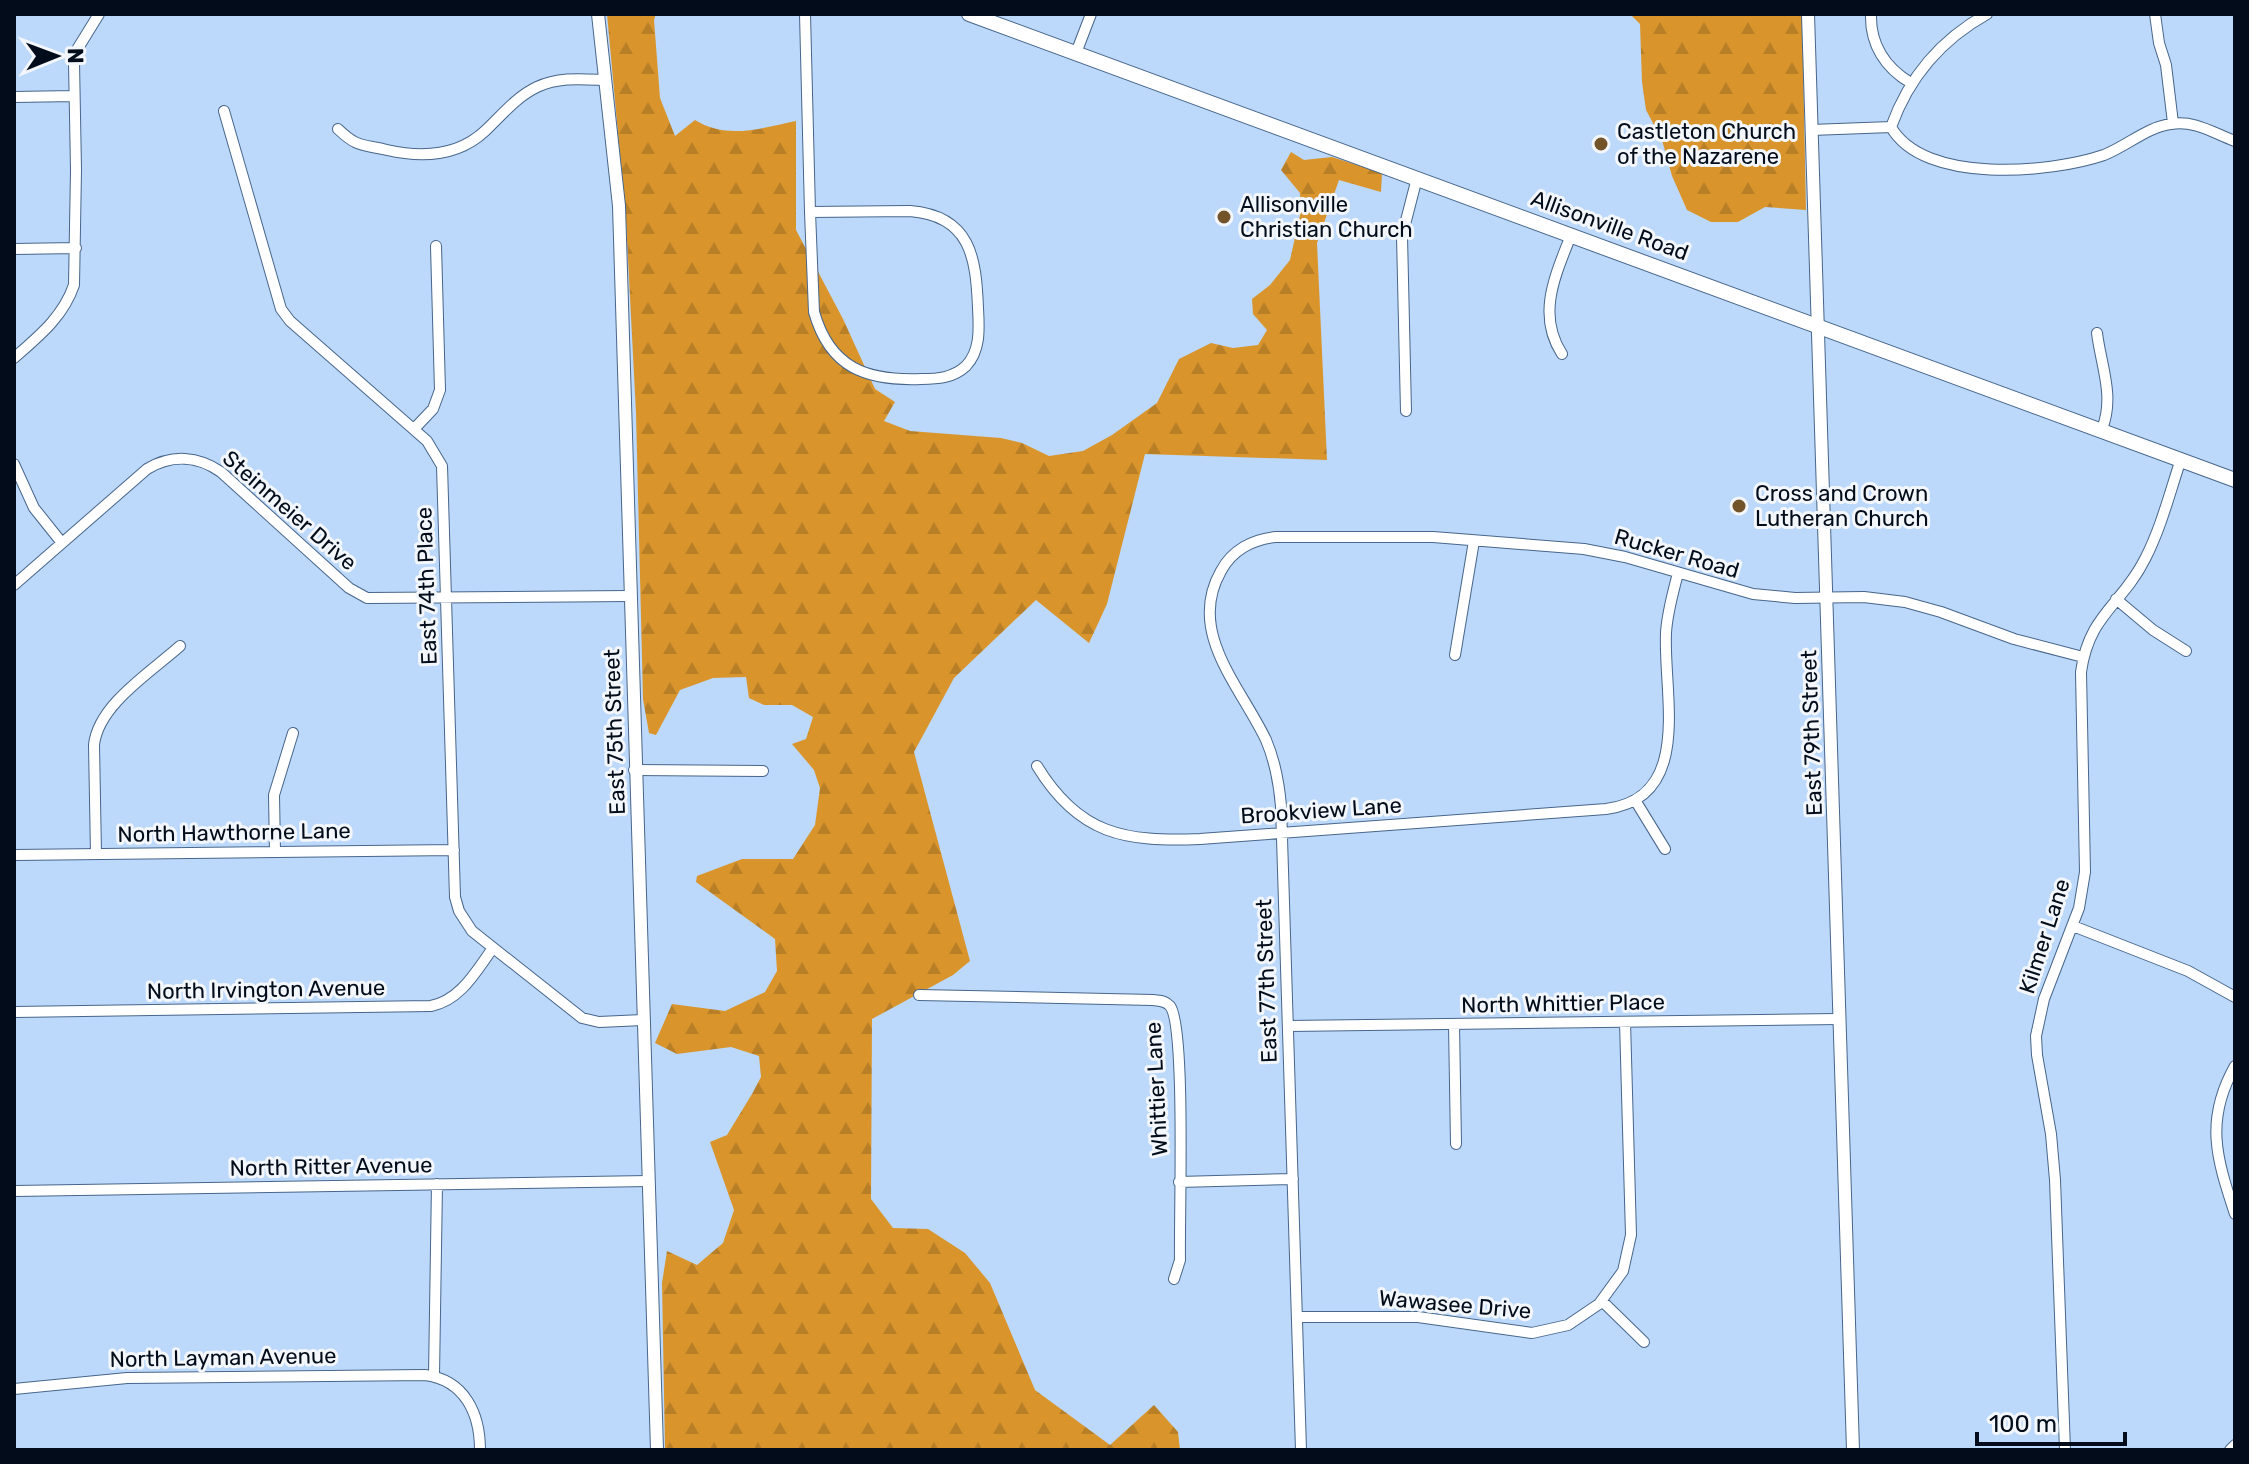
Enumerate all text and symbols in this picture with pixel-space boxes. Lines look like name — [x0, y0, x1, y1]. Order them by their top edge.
north arrow — [16, 16, 96, 96]
text: N — [62, 48, 89, 64]
place label: Castleton Church of the Nazarene — [1617, 118, 1796, 170]
marker: Castleton Church of the Nazarene — [1592, 135, 1610, 153]
street label: Allisonville Road — [1527, 184, 1692, 266]
place label: Allisonville Christian Church — [1240, 191, 1413, 243]
marker: Allisonville Christian Church — [1215, 208, 1233, 226]
street label: Steinmeier Drive — [217, 445, 362, 576]
place label: Cross and Crown Lutheran Church — [1755, 480, 1929, 532]
marker: Cross and Crown Lutheran Church — [1730, 497, 1748, 515]
street label: East 74th Place — [410, 506, 443, 666]
street label: Rucker Road — [1611, 523, 1742, 584]
street label: East 75th Street — [598, 648, 631, 815]
street label: East 79th Street — [1795, 649, 1828, 816]
street label: Brookview Lane — [1239, 791, 1403, 830]
street label: North Hawthorne Lane — [117, 817, 351, 848]
street label: Kilmer Lane — [2013, 875, 2076, 997]
street label: East 77th Street — [1250, 898, 1283, 1064]
street label: North Irvington Avenue — [147, 974, 385, 1005]
street label: North Whittier Place — [1461, 988, 1665, 1019]
street label: Whittier Lane — [1139, 1021, 1174, 1157]
street label: North Ritter Avenue — [229, 1151, 433, 1182]
street label: Wawasee Drive — [1378, 1284, 1532, 1325]
street label: North Layman Avenue — [109, 1342, 337, 1373]
scale bar — [1977, 1396, 2125, 1446]
text: 100 m — [1989, 1410, 2057, 1438]

